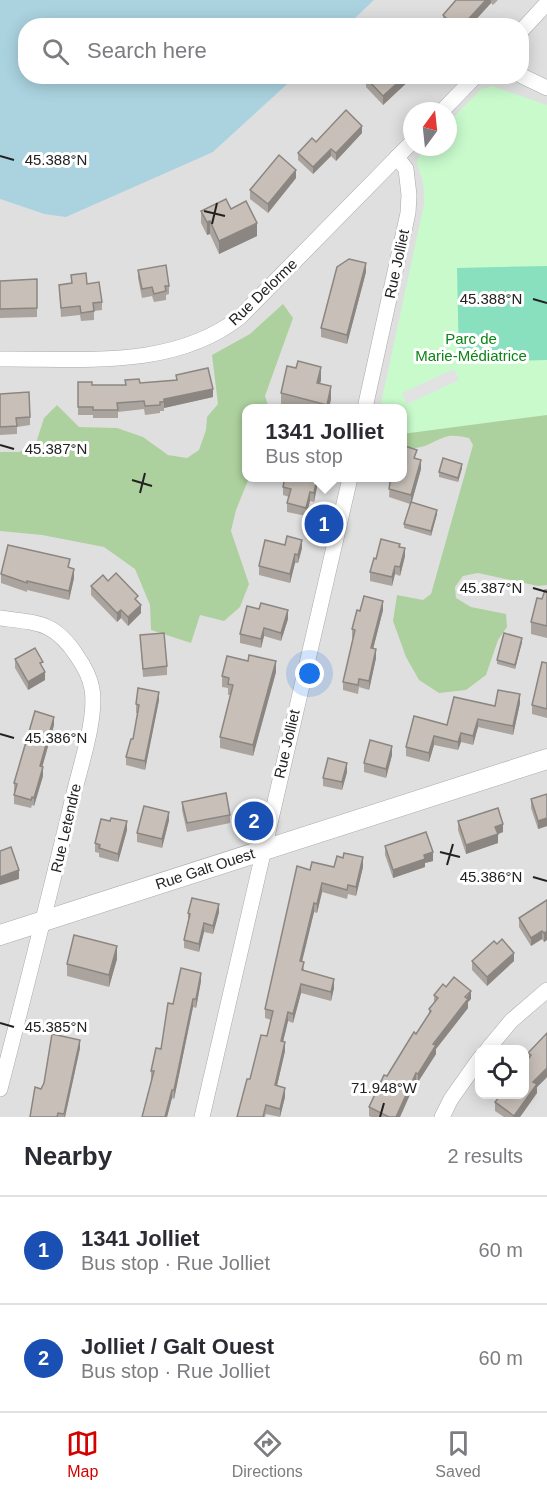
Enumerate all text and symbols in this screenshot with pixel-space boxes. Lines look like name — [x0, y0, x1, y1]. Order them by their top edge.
search box — [18, 18, 529, 84]
icon: search — [39, 35, 72, 68]
text: Search here — [87, 38, 207, 63]
north arrow — [403, 102, 457, 156]
text: 45.388°N — [25, 151, 87, 168]
street label: Rue Jolliet — [381, 227, 412, 300]
street label: Rue Delorme — [225, 255, 300, 328]
text: 45.388°N — [460, 290, 522, 307]
park label: Parc de Marie-Médiatrice — [415, 330, 527, 364]
popup — [242, 404, 407, 482]
text: 1341 Jolliet — [265, 419, 384, 444]
text: 45.387°N — [25, 440, 87, 457]
text: Bus stop — [265, 445, 343, 467]
pin: 1 — [304, 502, 344, 546]
text: 45.387°N — [460, 579, 522, 596]
your location — [295, 659, 324, 688]
street label: Rue Jolliet — [270, 707, 303, 780]
text: 45.386°N — [25, 729, 87, 746]
street label: Rue Letendre — [47, 782, 84, 874]
pin: 2 — [234, 798, 274, 844]
street label: Rue Galt Ouest — [153, 844, 257, 893]
text: 45.386°N — [460, 868, 522, 885]
text: 45.385°N — [25, 1018, 87, 1035]
map controls — [475, 1045, 529, 1099]
button: locate — [475, 1045, 529, 1099]
text: 71.948°W — [351, 1079, 418, 1096]
text: Nearby — [24, 1141, 112, 1171]
text: 2 results — [447, 1145, 523, 1167]
text: 1341 Jolliet — [81, 1226, 200, 1251]
text: 1 — [38, 1239, 49, 1261]
text: 60 m — [479, 1239, 523, 1261]
text: Bus stop · Rue Jolliet — [81, 1252, 270, 1274]
text: Jolliet / Galt Ouest — [81, 1334, 274, 1359]
text: 2 — [38, 1347, 49, 1369]
text: 60 m — [479, 1347, 523, 1369]
text: Bus stop · Rue Jolliet — [81, 1360, 270, 1382]
tab: Map — [66, 1427, 99, 1481]
tab: Directions — [232, 1427, 303, 1481]
tab: Saved — [435, 1427, 481, 1481]

